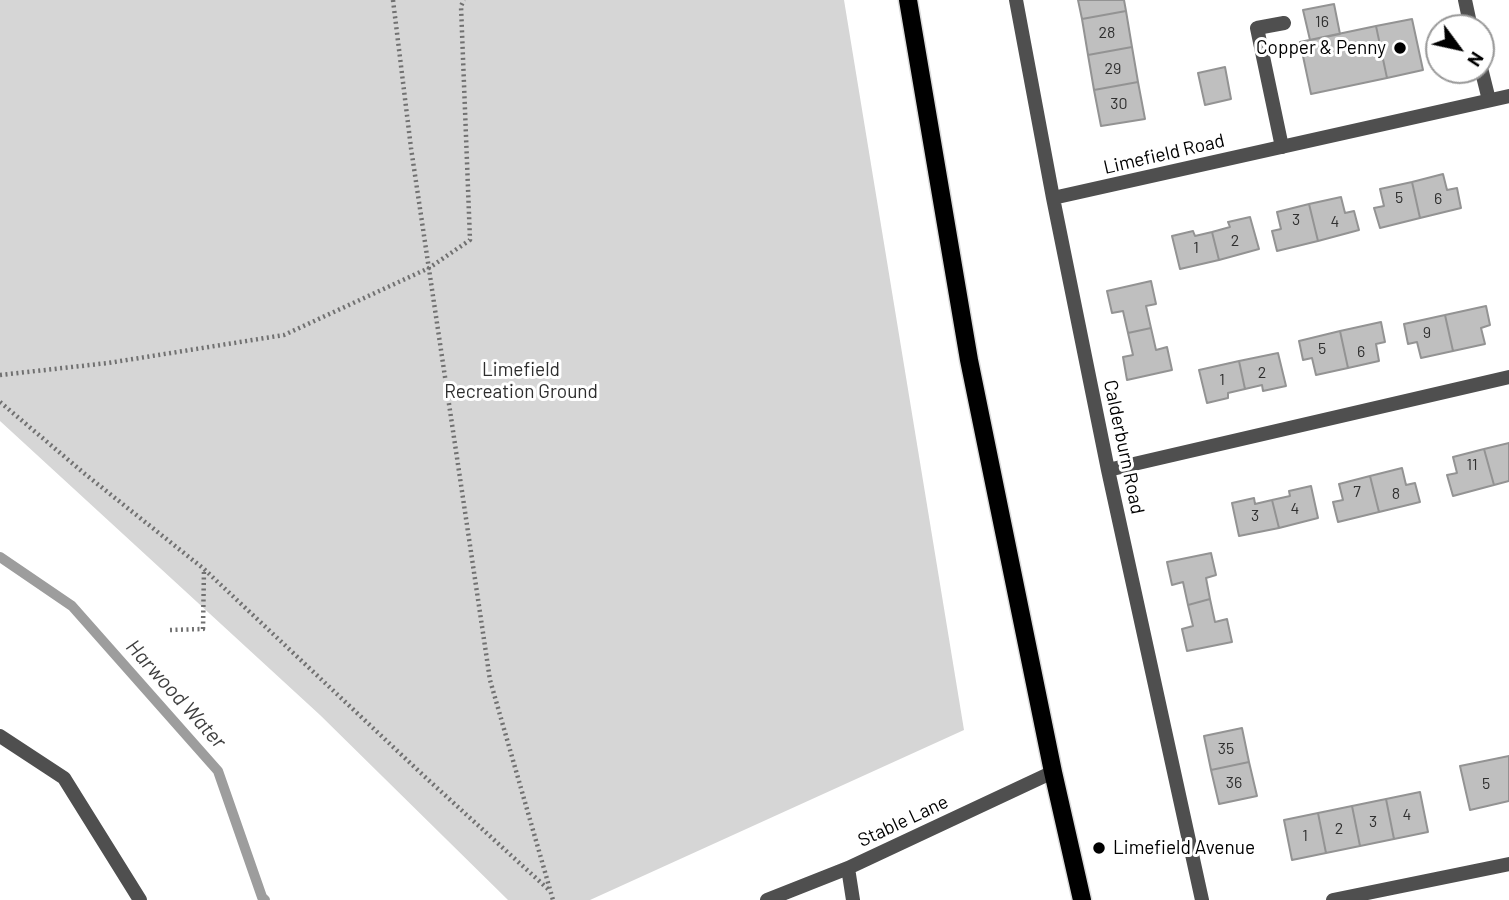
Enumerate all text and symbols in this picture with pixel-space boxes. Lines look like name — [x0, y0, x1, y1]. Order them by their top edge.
house number: 16 — [1315, 12, 1329, 32]
north arrow — [1425, 14, 1495, 84]
house number: 28 — [1099, 23, 1115, 43]
place label: Copper & Penny — [1256, 37, 1386, 59]
marker: Copper & Penny — [1392, 40, 1408, 56]
text: N — [1463, 48, 1489, 71]
house number: 29 — [1105, 59, 1121, 79]
house number: 30 — [1110, 94, 1128, 114]
street label: Limefield Road — [1101, 129, 1227, 179]
house number: 5 — [1395, 188, 1403, 208]
house number: 6 — [1434, 189, 1442, 209]
house number: 3 — [1292, 210, 1300, 230]
house number: 4 — [1331, 212, 1339, 232]
house number: 2 — [1231, 231, 1239, 251]
house number: 1 — [1193, 238, 1199, 258]
house number: 9 — [1423, 323, 1431, 343]
house number: 5 — [1318, 339, 1326, 359]
house number: 6 — [1357, 342, 1365, 362]
park label: Limefield Recreation Ground — [444, 359, 598, 403]
house number: 2 — [1258, 363, 1266, 383]
house number: 1 — [1219, 370, 1225, 390]
street label: Calderburn Road — [1099, 378, 1149, 516]
house number: 11 — [1466, 455, 1478, 475]
house number: 7 — [1353, 482, 1361, 502]
house number: 8 — [1392, 484, 1400, 504]
house number: 4 — [1291, 499, 1299, 519]
house number: 3 — [1251, 506, 1259, 526]
water label: Harwood Water — [121, 634, 231, 754]
house number: 35 — [1218, 739, 1234, 759]
house number: 36 — [1226, 773, 1242, 793]
house number: 5 — [1482, 774, 1490, 794]
street label: Stable Lane — [854, 790, 952, 852]
house number: 4 — [1403, 805, 1411, 825]
house number: 3 — [1369, 812, 1377, 832]
house number: 2 — [1335, 819, 1343, 839]
house number: 1 — [1302, 826, 1308, 846]
place label: Limefield Avenue — [1113, 837, 1255, 859]
marker: Limefield Avenue — [1091, 840, 1107, 856]

